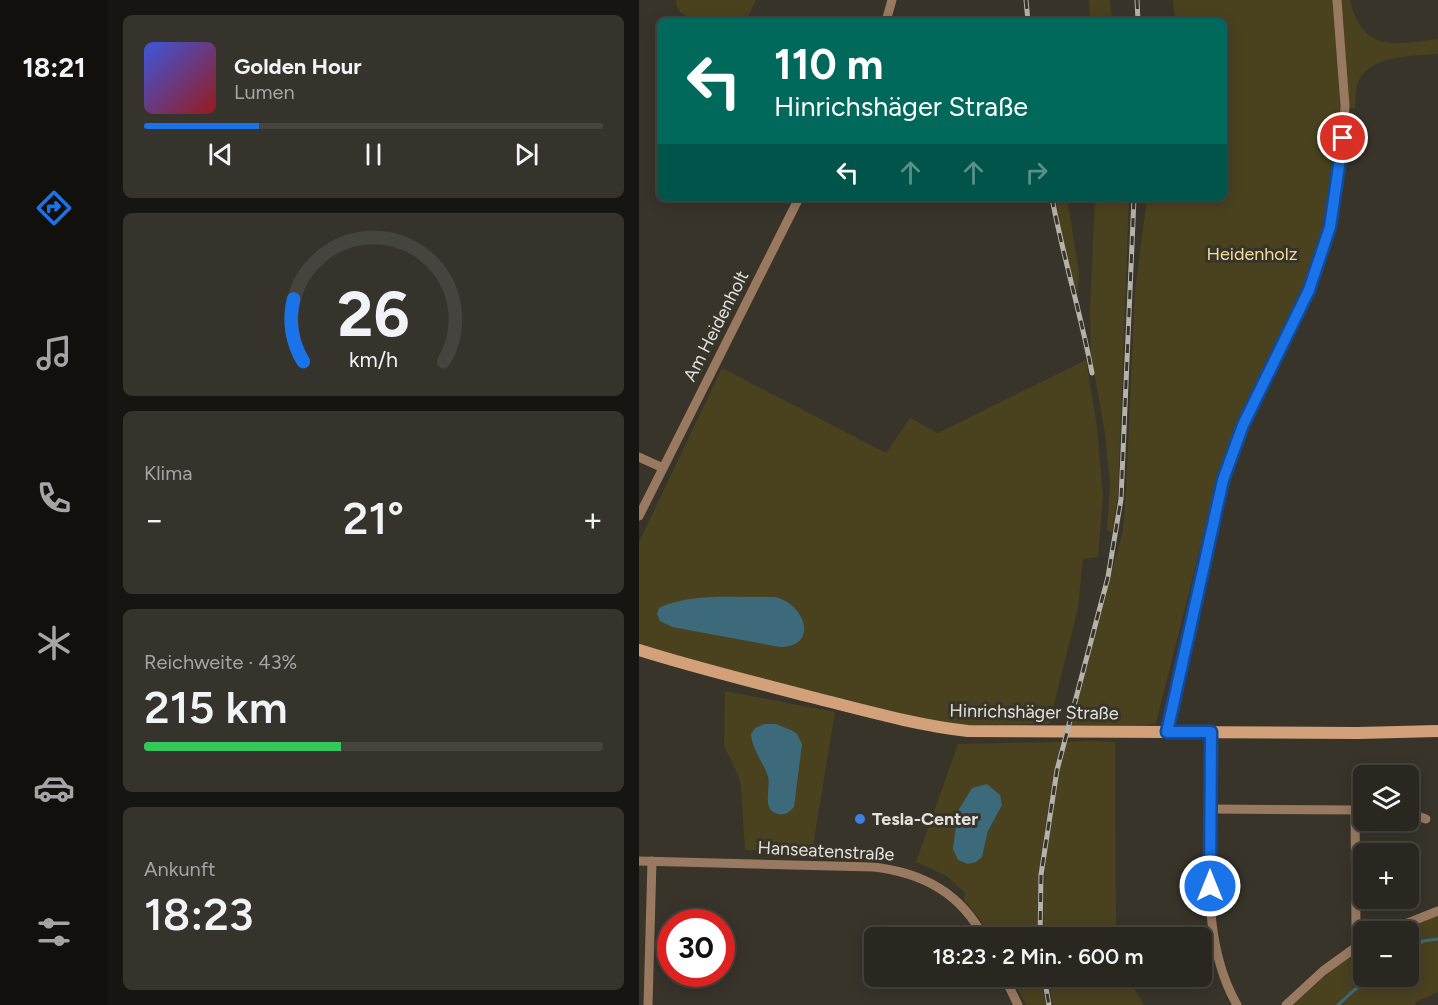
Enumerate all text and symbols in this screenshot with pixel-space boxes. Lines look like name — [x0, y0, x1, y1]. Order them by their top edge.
text: 110 m — [774, 39, 883, 90]
icon: left — [675, 42, 753, 120]
text: 18:21 — [22, 51, 86, 84]
text: Golden Hour — [234, 53, 362, 80]
text: Lumen — [234, 80, 295, 104]
text: Hinrichshäger Straße — [774, 90, 1028, 123]
pin — [1317, 112, 1368, 163]
icon: arrive — [1326, 121, 1359, 154]
icon: previous — [204, 138, 237, 171]
icon: pause — [357, 138, 390, 171]
icon: next — [510, 138, 543, 171]
icon: left — [831, 156, 864, 189]
icon: ahead — [894, 156, 927, 189]
icon: ahead — [957, 156, 990, 189]
icon: right — [1020, 156, 1053, 189]
icon: directions — [33, 187, 75, 229]
park label: Heidenholz — [1206, 243, 1298, 265]
street label: Am Heidenholt — [679, 267, 753, 385]
text: 26 — [337, 277, 410, 352]
icon: music — [33, 332, 75, 374]
text: km/h — [349, 347, 398, 372]
text: Klima — [144, 461, 192, 485]
icon: phone — [33, 477, 75, 519]
text: 21° — [343, 491, 404, 545]
text: − — [144, 500, 165, 539]
text: + — [582, 500, 603, 539]
icon: climate — [33, 622, 75, 664]
text: Reichweite · 43% — [144, 650, 297, 674]
text: 215 km — [144, 680, 288, 734]
street label: Hinrichshäger Straße — [949, 700, 1119, 724]
map controls — [1353, 765, 1419, 987]
button: layers — [1353, 765, 1419, 831]
icon: car — [33, 767, 75, 809]
place label: Tesla-Center — [872, 808, 978, 830]
marker: Tesla-Center — [853, 812, 867, 826]
street label: Hanseatenstraße — [757, 836, 895, 866]
button: + — [1353, 843, 1419, 909]
position arrow — [1178, 854, 1242, 918]
text: Ankunft — [144, 857, 216, 881]
text: 18:23 — [144, 887, 254, 941]
speed limit sign: 30 — [657, 909, 735, 987]
icon: filters — [33, 911, 75, 953]
button: − — [1353, 921, 1419, 987]
text: 18:23 · 2 Min. · 600 m — [932, 943, 1144, 970]

